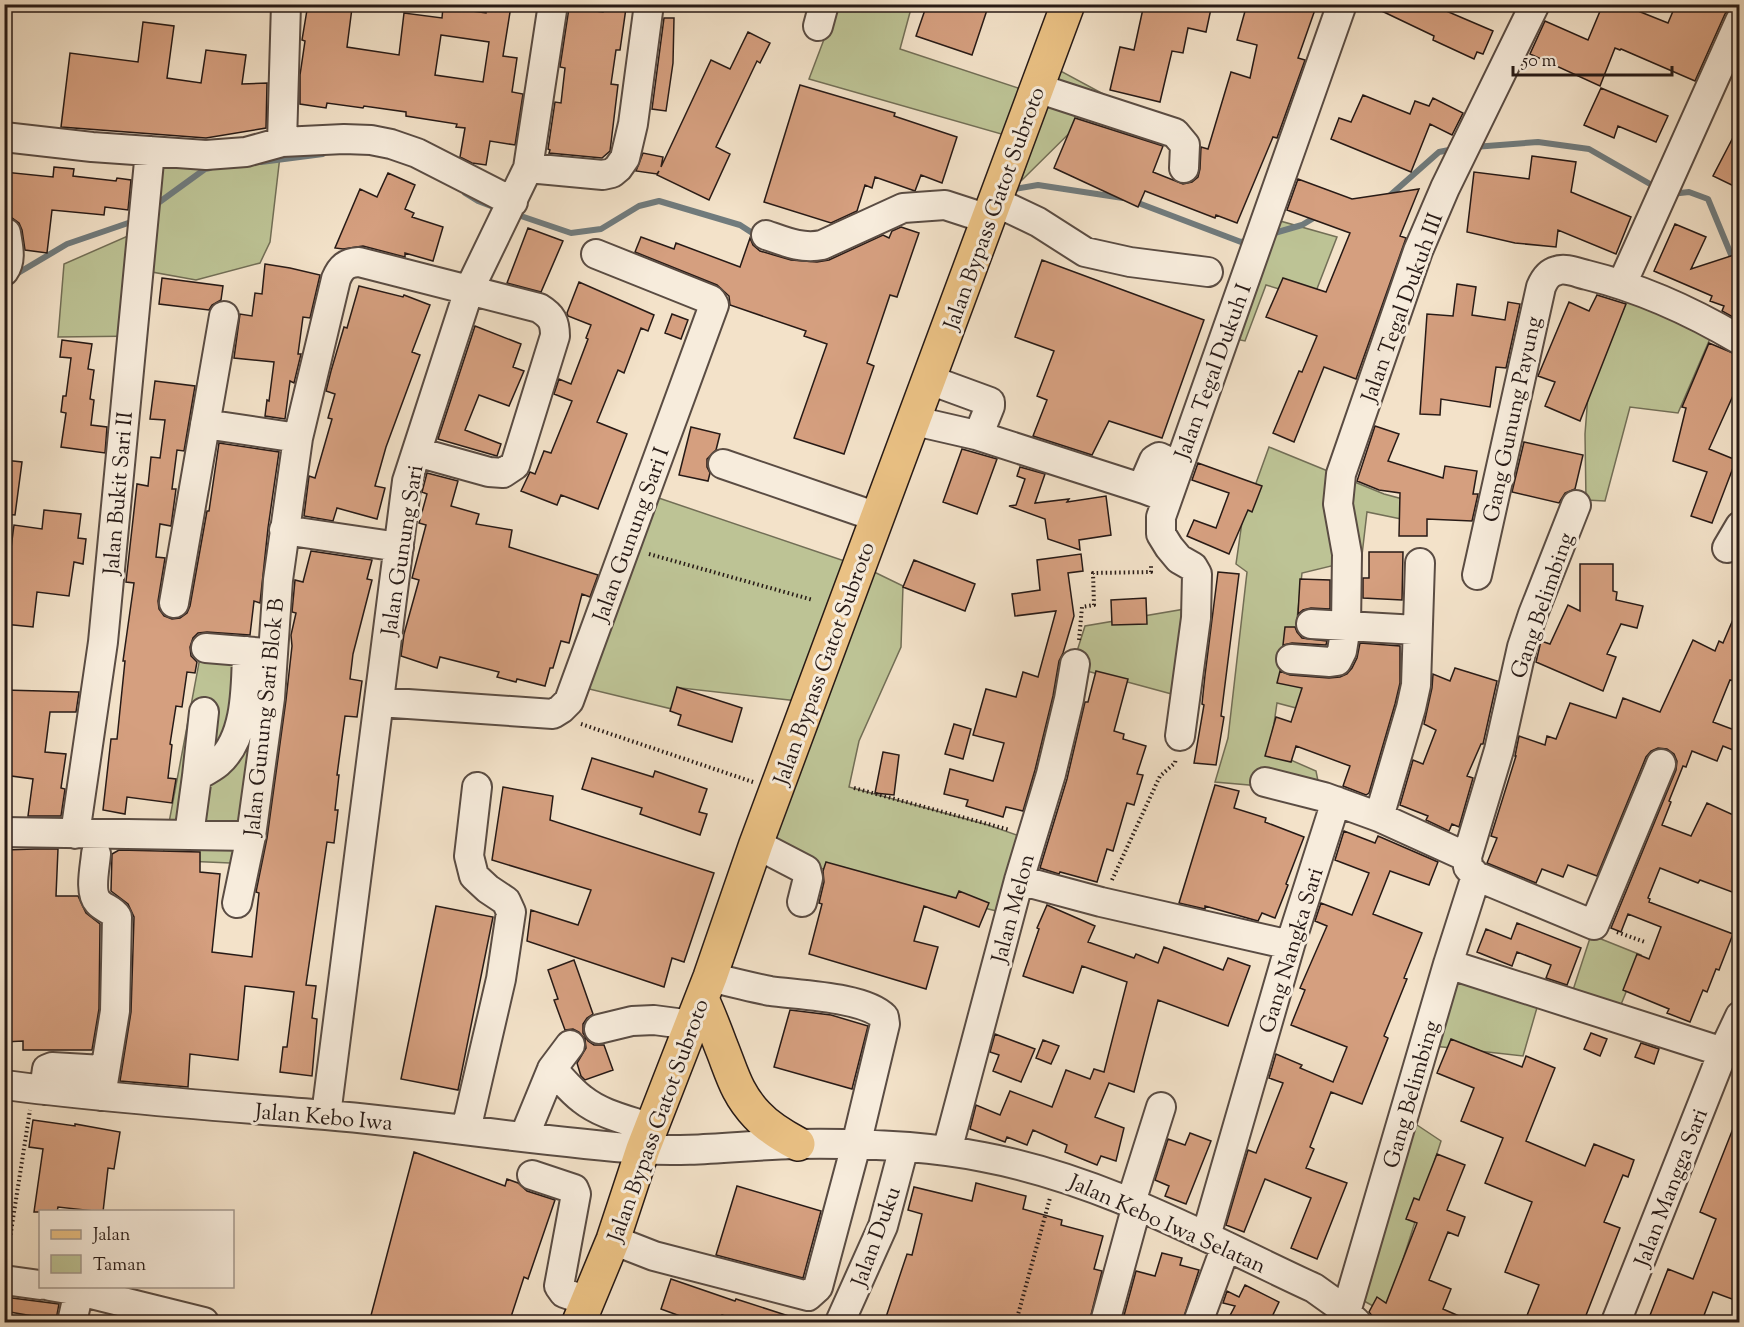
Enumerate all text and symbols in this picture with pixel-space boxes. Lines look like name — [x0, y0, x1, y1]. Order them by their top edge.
scale bar — [1513, 39, 1672, 77]
text: 50 m — [1521, 49, 1557, 75]
street label: Jalan Bypass Gatot Subroto — [937, 83, 1055, 336]
street label: Jalan Tegal Dukuh III — [1354, 209, 1453, 408]
street label: Jalan Tegal Dukuh I — [1168, 280, 1262, 465]
street label: Gang Gunung Payung — [1476, 313, 1551, 526]
street label: Jalan Bukit Sari II — [97, 410, 143, 577]
street label: Jalan Gunung Sari I — [586, 443, 679, 628]
street label: Jalan Gunung Sari — [375, 463, 433, 639]
street label: Gang Belimbing — [1504, 528, 1584, 683]
street label: Jalan Bypass Gatot Subroto — [767, 538, 885, 791]
street label: Jalan Gunung Sari Blok B — [237, 597, 294, 839]
street label: Jalan Melon — [985, 851, 1045, 968]
street label: Gang Nangka Sari — [1252, 864, 1333, 1038]
street label: Jalan Bypass Gatot Subroto — [601, 995, 719, 1248]
street label: Gang Belimbing — [1376, 1017, 1449, 1173]
street label: Jalan Kebo Iwa — [253, 1097, 394, 1141]
street label: Jalan Mangga Sari — [1628, 1104, 1718, 1273]
street label: Jalan Kebo Iwa Selatan — [1062, 1167, 1270, 1284]
street label: Jalan Duku — [845, 1182, 911, 1293]
legend — [39, 1210, 234, 1288]
text: Jalan — [92, 1223, 131, 1249]
text: Taman — [93, 1253, 147, 1279]

